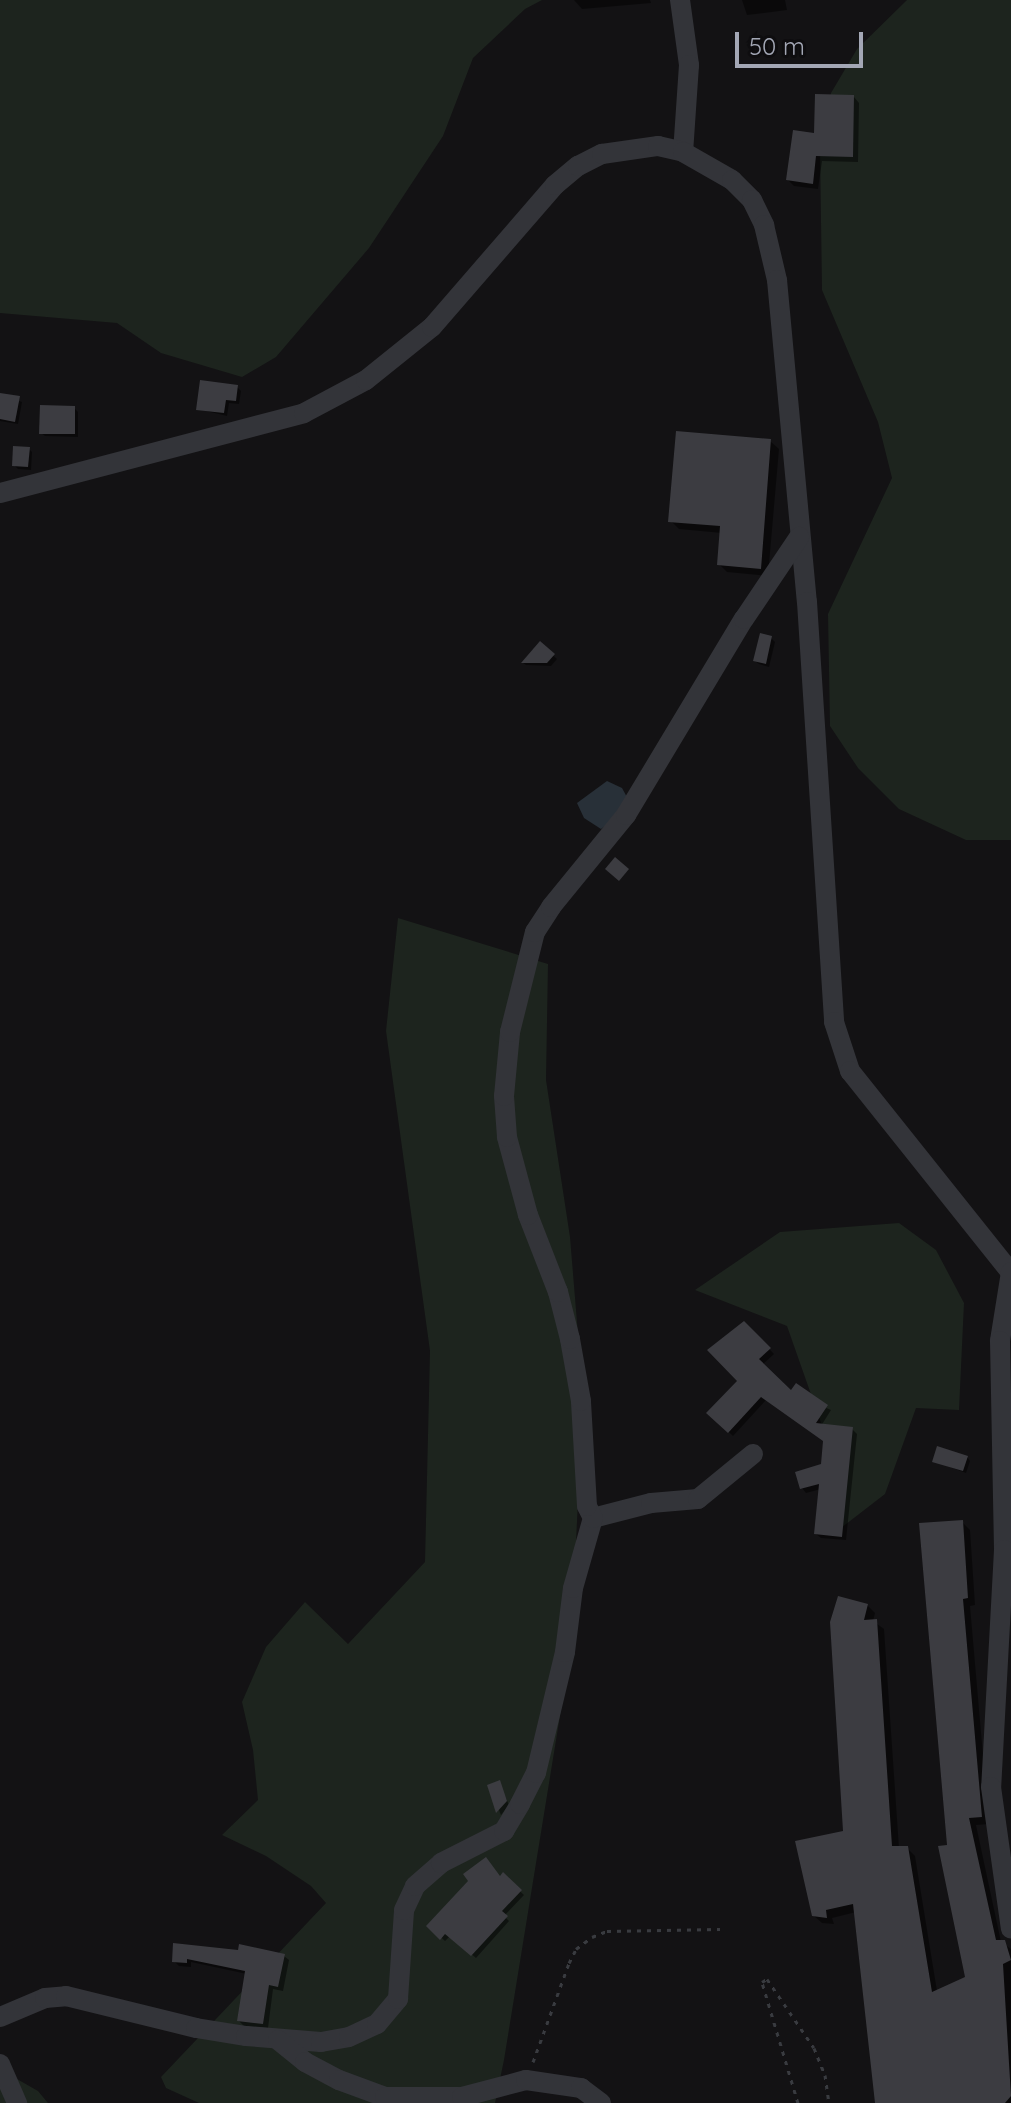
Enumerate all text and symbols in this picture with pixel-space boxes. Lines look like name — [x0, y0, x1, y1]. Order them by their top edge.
scale bar — [739, 16, 867, 66]
text: 50 m — [749, 31, 805, 61]

